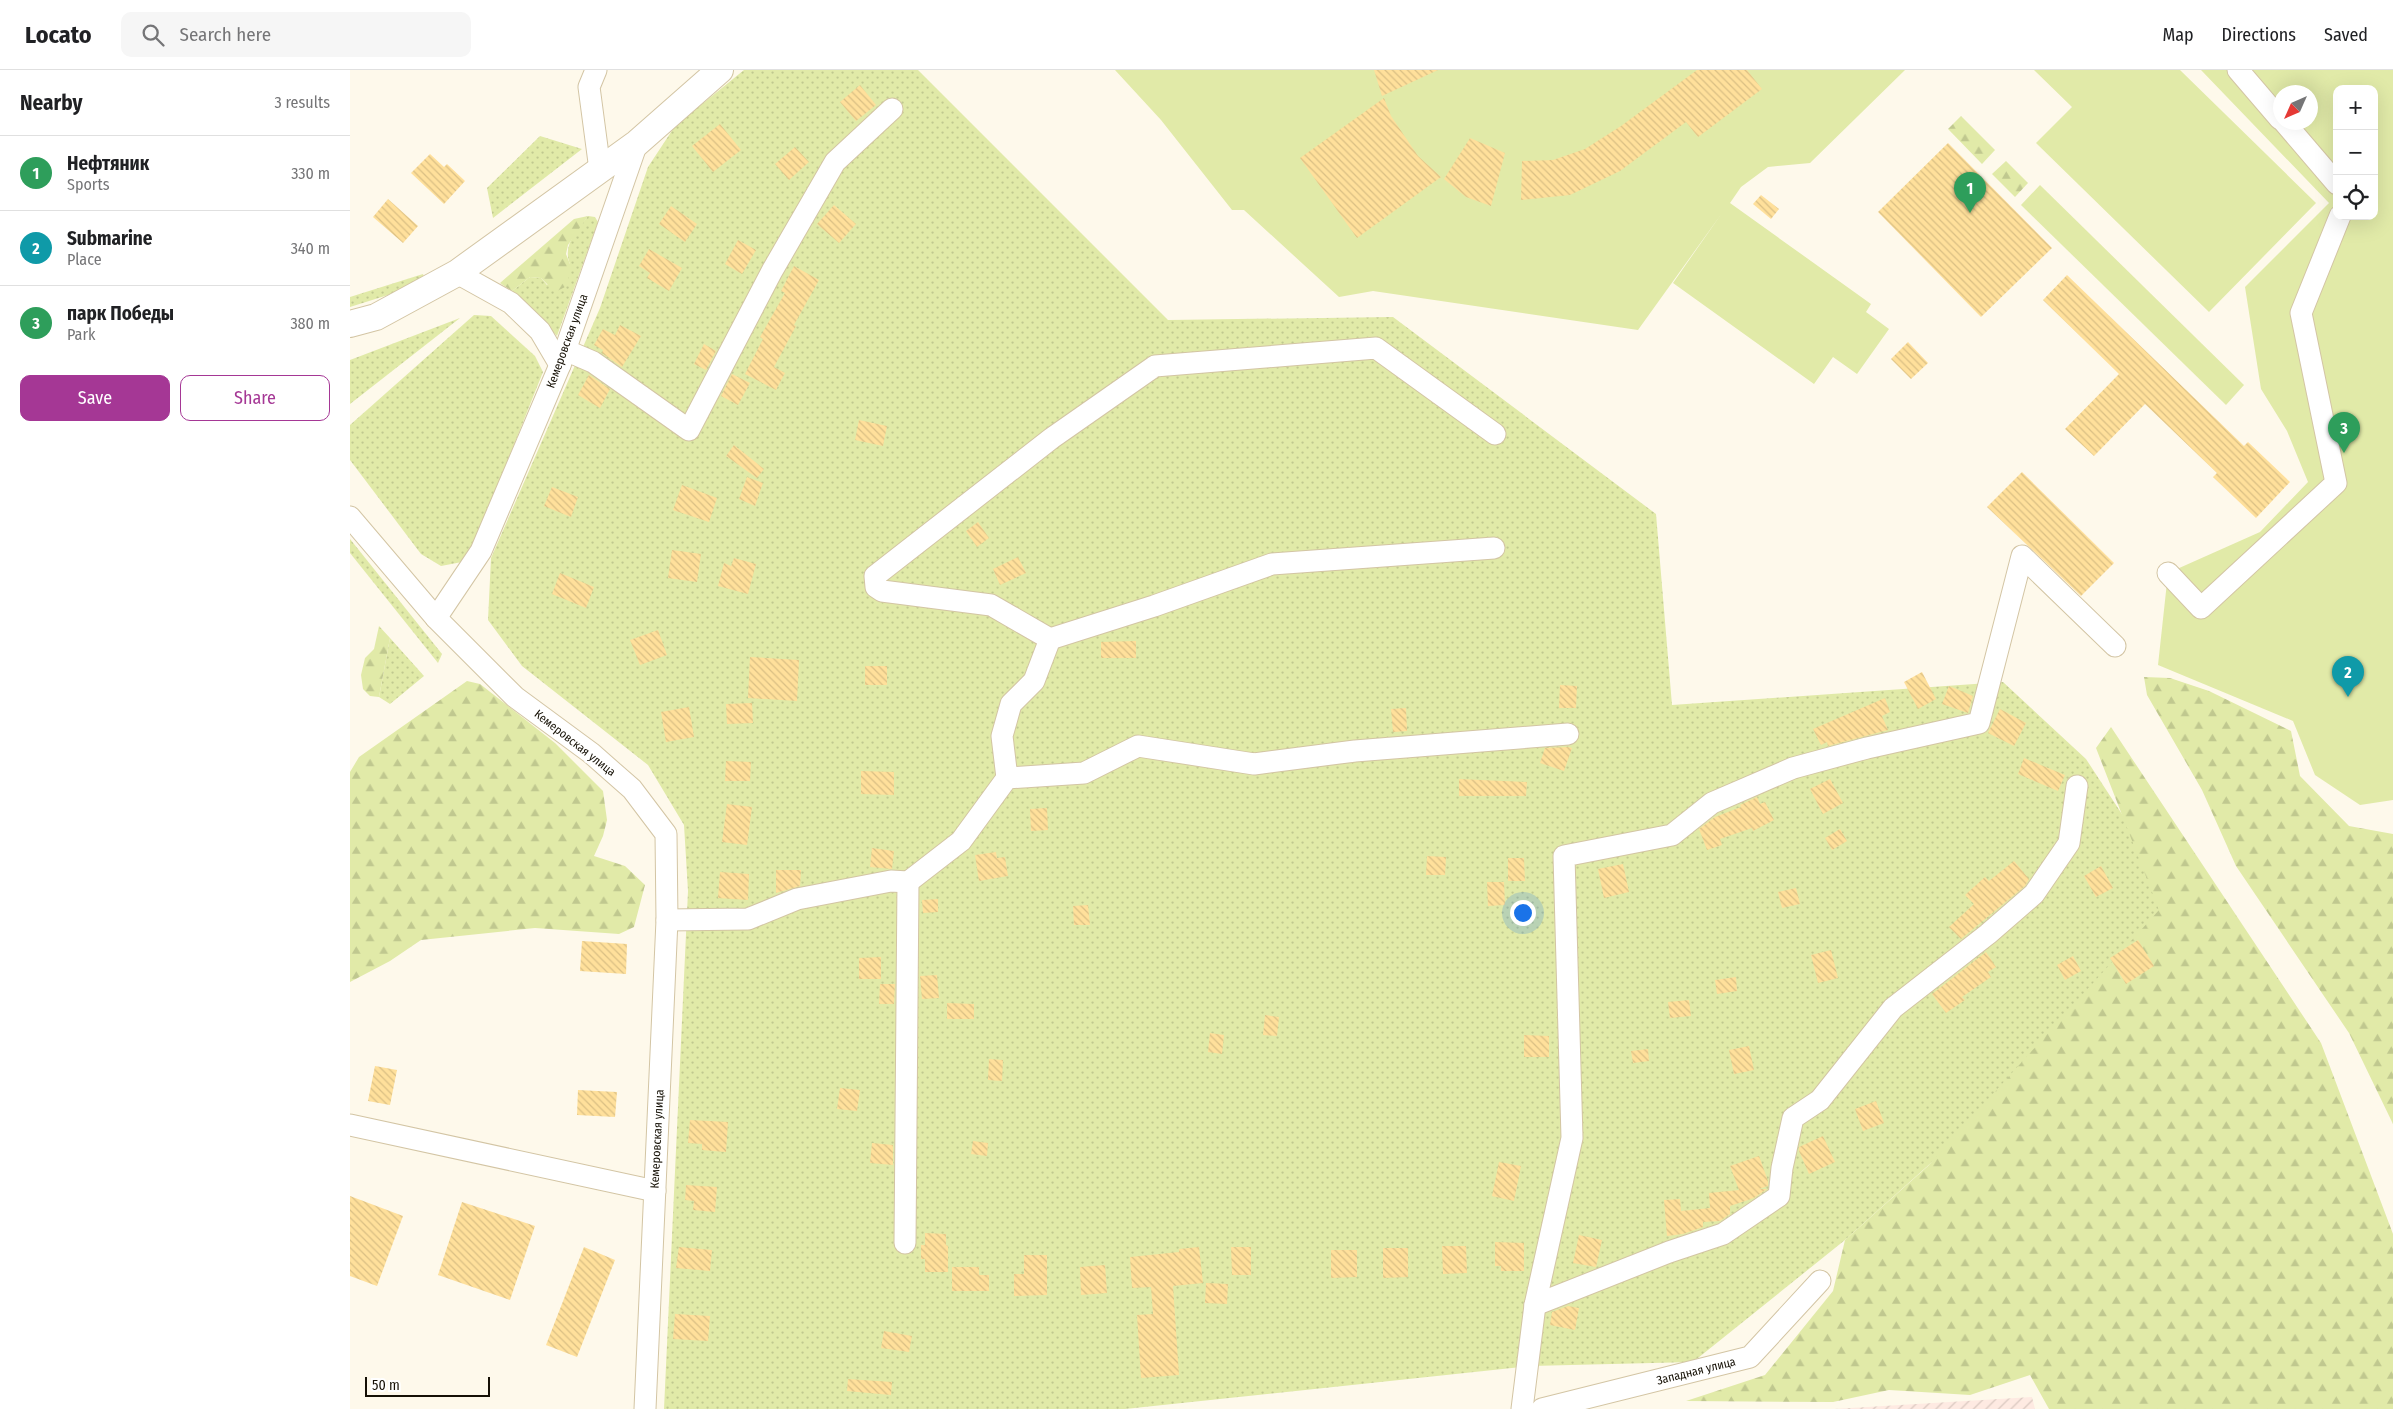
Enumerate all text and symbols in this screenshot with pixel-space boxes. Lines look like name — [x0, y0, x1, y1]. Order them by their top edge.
search box — [121, 12, 471, 57]
text: Locato — [25, 21, 91, 49]
icon: search — [139, 21, 167, 49]
text: Search here — [179, 23, 271, 46]
text: Map — [2162, 24, 2194, 46]
text: Directions — [2222, 24, 2296, 46]
text: Saved — [2324, 24, 2368, 46]
north arrow — [2273, 85, 2318, 130]
map controls — [2333, 85, 2378, 220]
button: + — [2333, 85, 2378, 130]
text: Nearby — [20, 90, 82, 116]
text: 3 results — [274, 93, 330, 112]
button: − — [2333, 130, 2378, 175]
text: Нефтяник — [67, 152, 149, 175]
text: 1 — [33, 164, 39, 183]
text: 330 m — [291, 164, 330, 183]
pin: 1 — [1954, 172, 1986, 213]
text: Sports — [67, 175, 110, 194]
button: locate — [2333, 175, 2378, 220]
text: Submarine — [67, 227, 152, 250]
text: 2 — [32, 239, 40, 258]
text: 340 m — [291, 239, 330, 258]
text: Place — [67, 250, 102, 269]
street label: Кемеровская улица — [543, 292, 591, 390]
text: парк Победы — [67, 302, 174, 325]
text: 3 — [32, 314, 40, 333]
text: 380 m — [290, 314, 330, 333]
text: Park — [67, 325, 95, 344]
button: Save — [20, 375, 170, 421]
button: Share — [180, 375, 330, 421]
pin: 3 — [2328, 412, 2360, 453]
pin: 2 — [2332, 656, 2364, 697]
street label: Кемеровская улица — [532, 707, 619, 779]
your location — [1510, 900, 1536, 926]
street label: Кемеровская улица — [647, 1089, 667, 1189]
street label: Западная улица — [1655, 1354, 1737, 1388]
scale bar — [365, 1374, 490, 1397]
text: 50 m — [372, 1377, 400, 1394]

